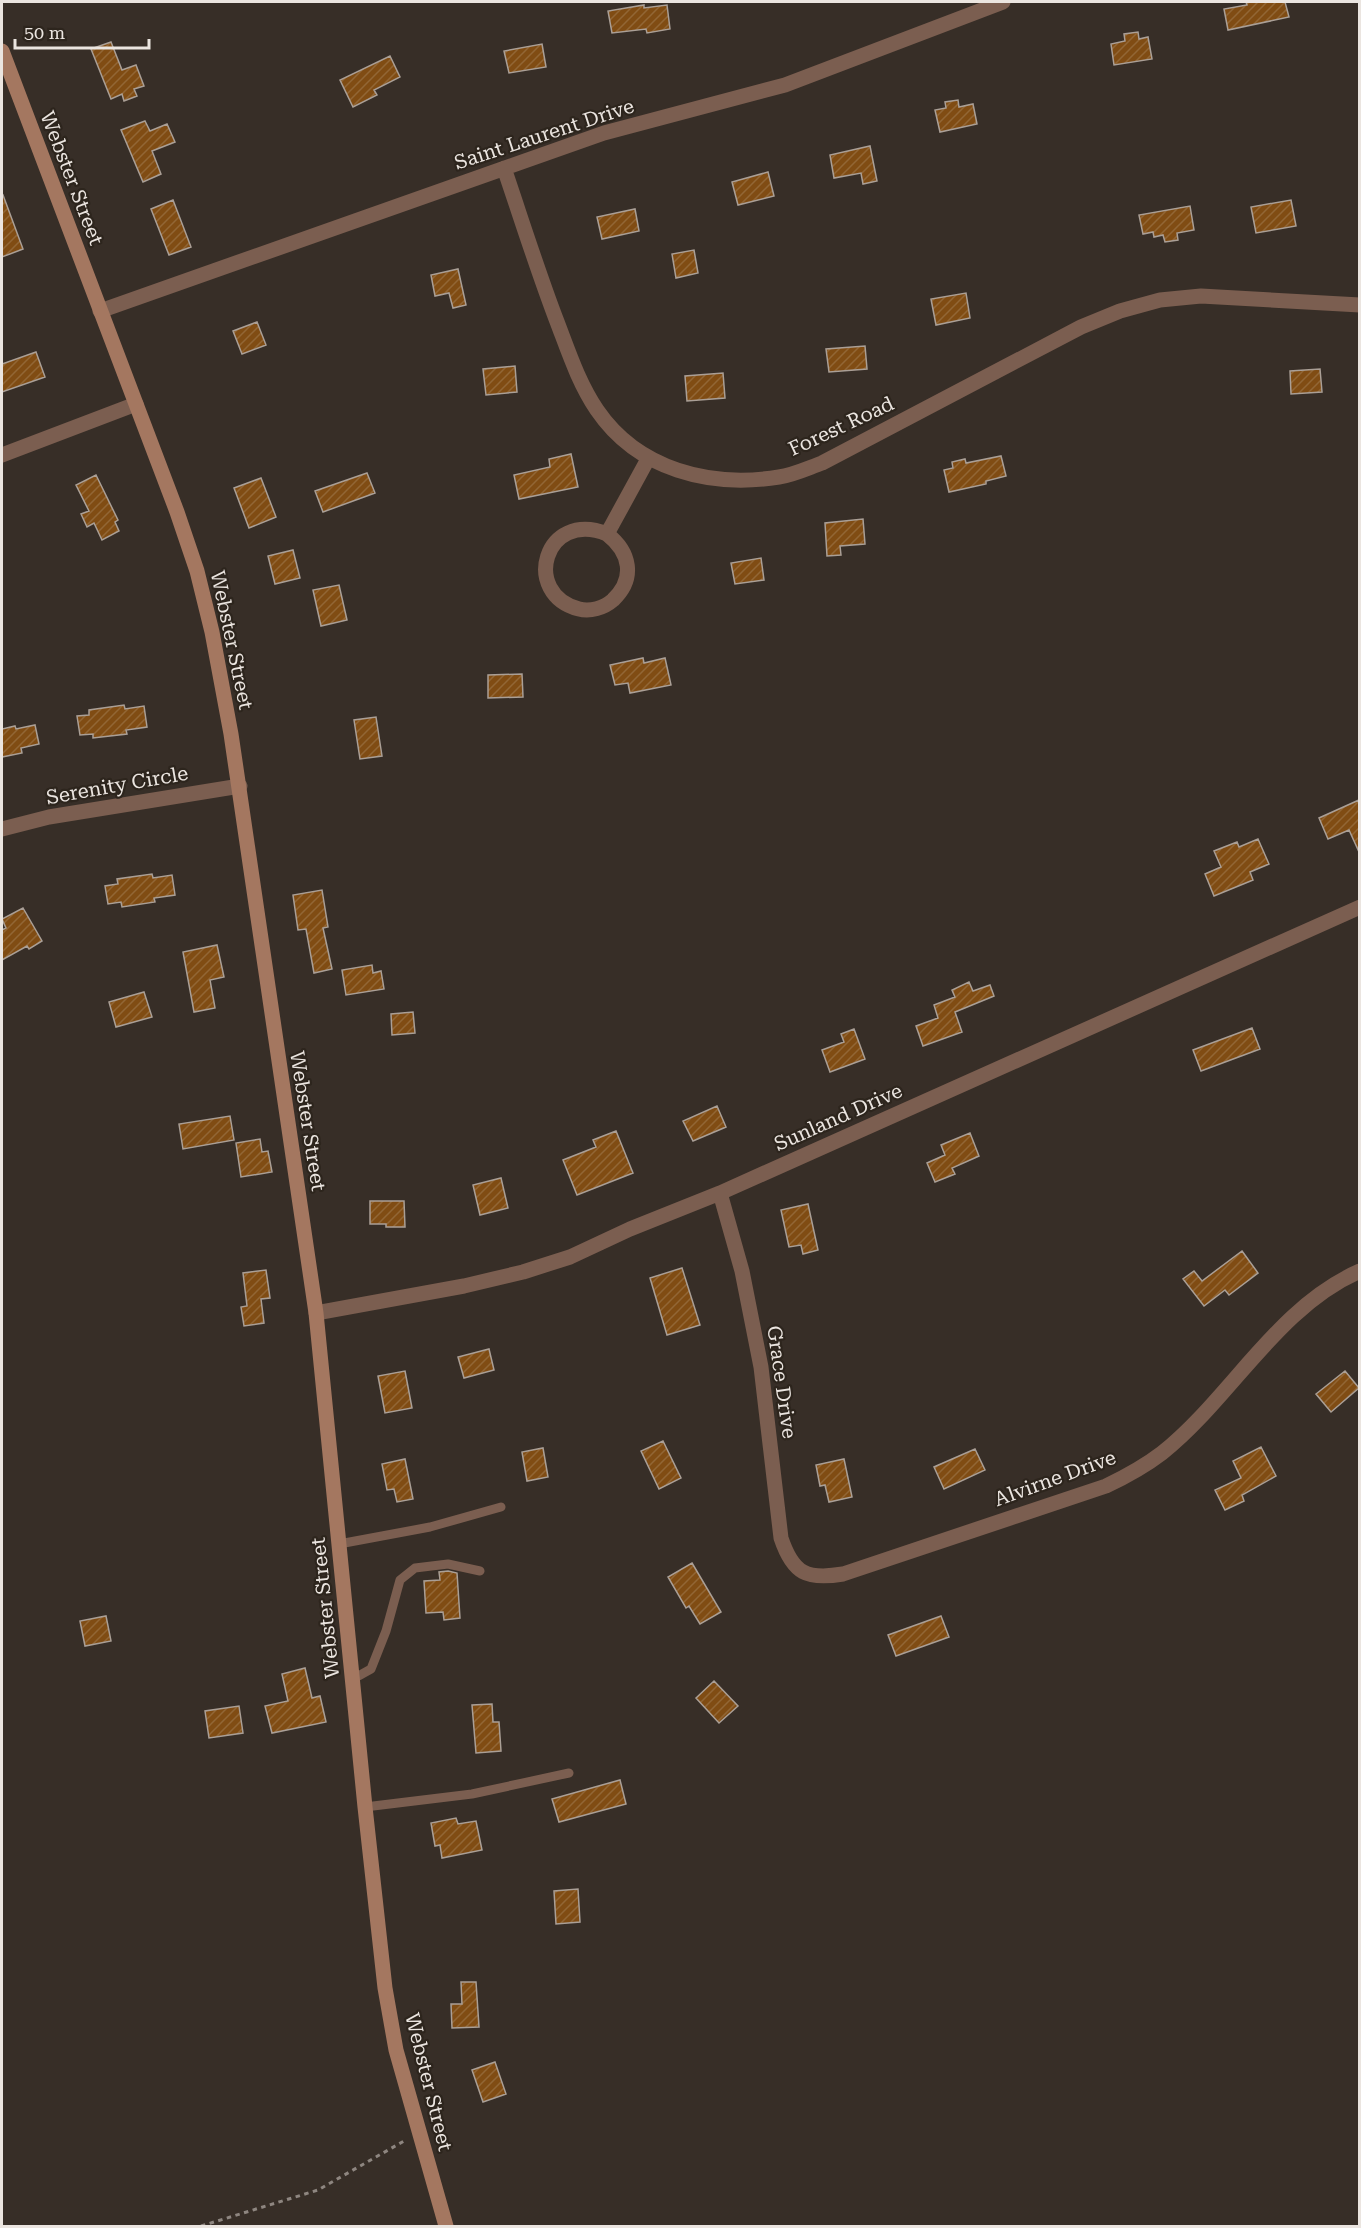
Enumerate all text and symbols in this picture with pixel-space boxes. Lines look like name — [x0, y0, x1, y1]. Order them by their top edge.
scale bar — [15, 12, 148, 50]
text: 50 m — [24, 22, 65, 43]
street label: Saint Laurent Drive — [451, 94, 637, 174]
street label: Webster Street — [35, 108, 109, 249]
street label: Forest Road — [784, 391, 898, 461]
street label: Webster Street — [206, 568, 259, 712]
street label: Serenity Circle — [44, 761, 190, 809]
street label: Webster Street — [285, 1049, 331, 1193]
street label: Sunland Drive — [770, 1078, 906, 1156]
street label: Grace Drive — [762, 1324, 802, 1440]
street label: Alvirne Drive — [991, 1445, 1119, 1511]
street label: Webster Street — [306, 1536, 344, 1680]
street label: Webster Street — [400, 2010, 458, 2154]

